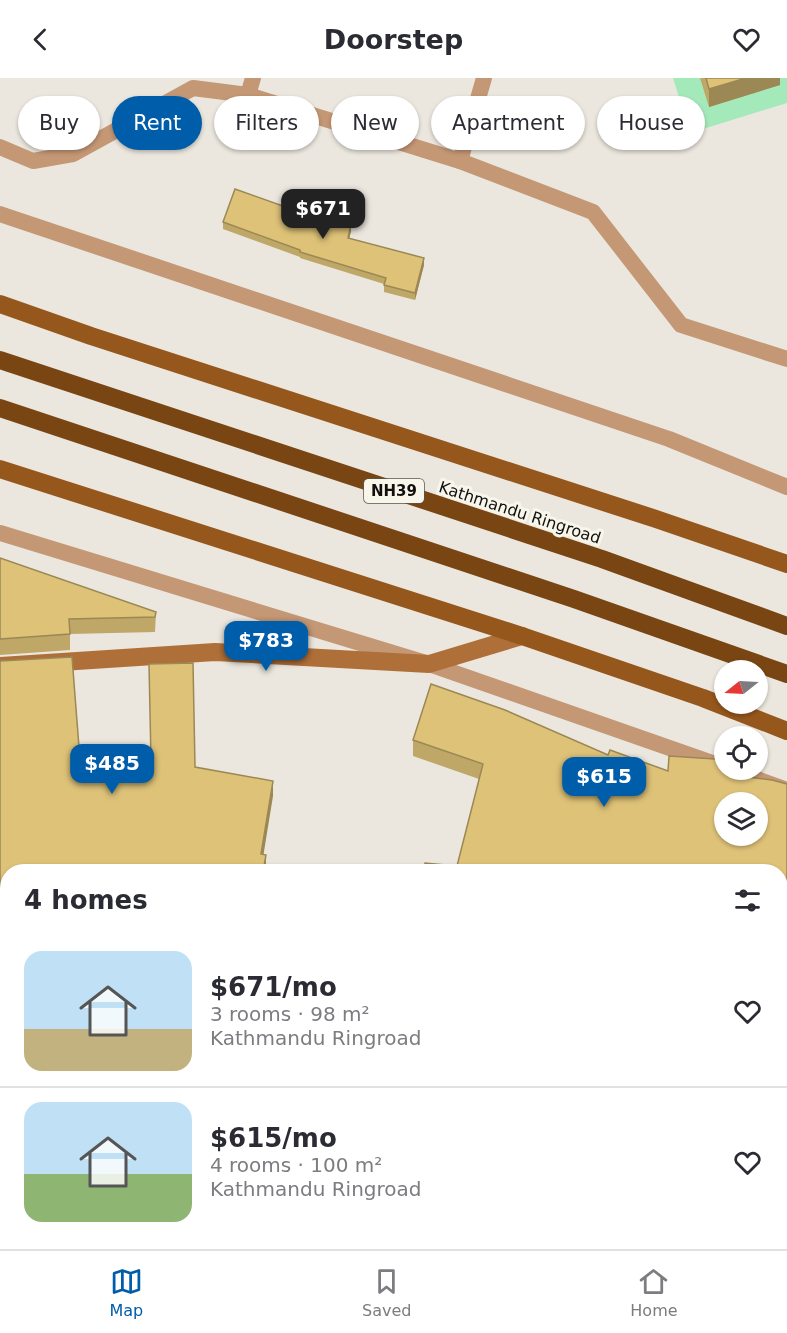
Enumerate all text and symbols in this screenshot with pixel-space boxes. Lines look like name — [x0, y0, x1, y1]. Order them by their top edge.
icon: back — [24, 23, 57, 56]
icon: heart — [730, 23, 763, 56]
text: Doorstep — [324, 24, 463, 55]
chip: Buy — [18, 96, 100, 150]
chip: Rent — [112, 96, 202, 150]
chip: Filters — [214, 96, 319, 150]
chip: New — [331, 96, 419, 150]
chip: Apartment — [431, 96, 585, 150]
chip: House — [597, 96, 705, 150]
pin: $671 — [287, 189, 359, 240]
text: $671 — [295, 196, 351, 220]
street label: Kathmandu Ringroad — [436, 477, 603, 548]
road number: NH39 — [364, 479, 424, 503]
pin: $783 — [230, 621, 302, 672]
text: $783 — [238, 628, 294, 652]
north arrow — [714, 660, 768, 714]
map controls — [714, 660, 768, 846]
button: locate — [714, 726, 768, 780]
pin: $485 — [76, 744, 148, 795]
text: $485 — [84, 751, 140, 775]
pin: $615 — [568, 757, 640, 808]
text: $615 — [576, 764, 632, 788]
button: layers — [714, 792, 768, 846]
icon: filters — [731, 884, 764, 917]
text: 4 homes — [24, 885, 148, 915]
text: $671/mo — [210, 972, 337, 1002]
icon: home — [72, 975, 144, 1047]
icon: heart — [731, 995, 764, 1028]
text: 3 rooms · 98 m² — [210, 1002, 370, 1026]
text: Kathmandu Ringroad — [210, 1026, 421, 1050]
text: $615/mo — [210, 1123, 337, 1153]
icon: home — [72, 1126, 144, 1198]
icon: heart — [731, 1146, 764, 1179]
text: 4 rooms · 100 m² — [210, 1153, 382, 1177]
text: Kathmandu Ringroad — [210, 1177, 421, 1201]
tab: Map — [109, 1265, 143, 1320]
tab: Saved — [362, 1265, 411, 1320]
tab: Home — [630, 1265, 678, 1320]

